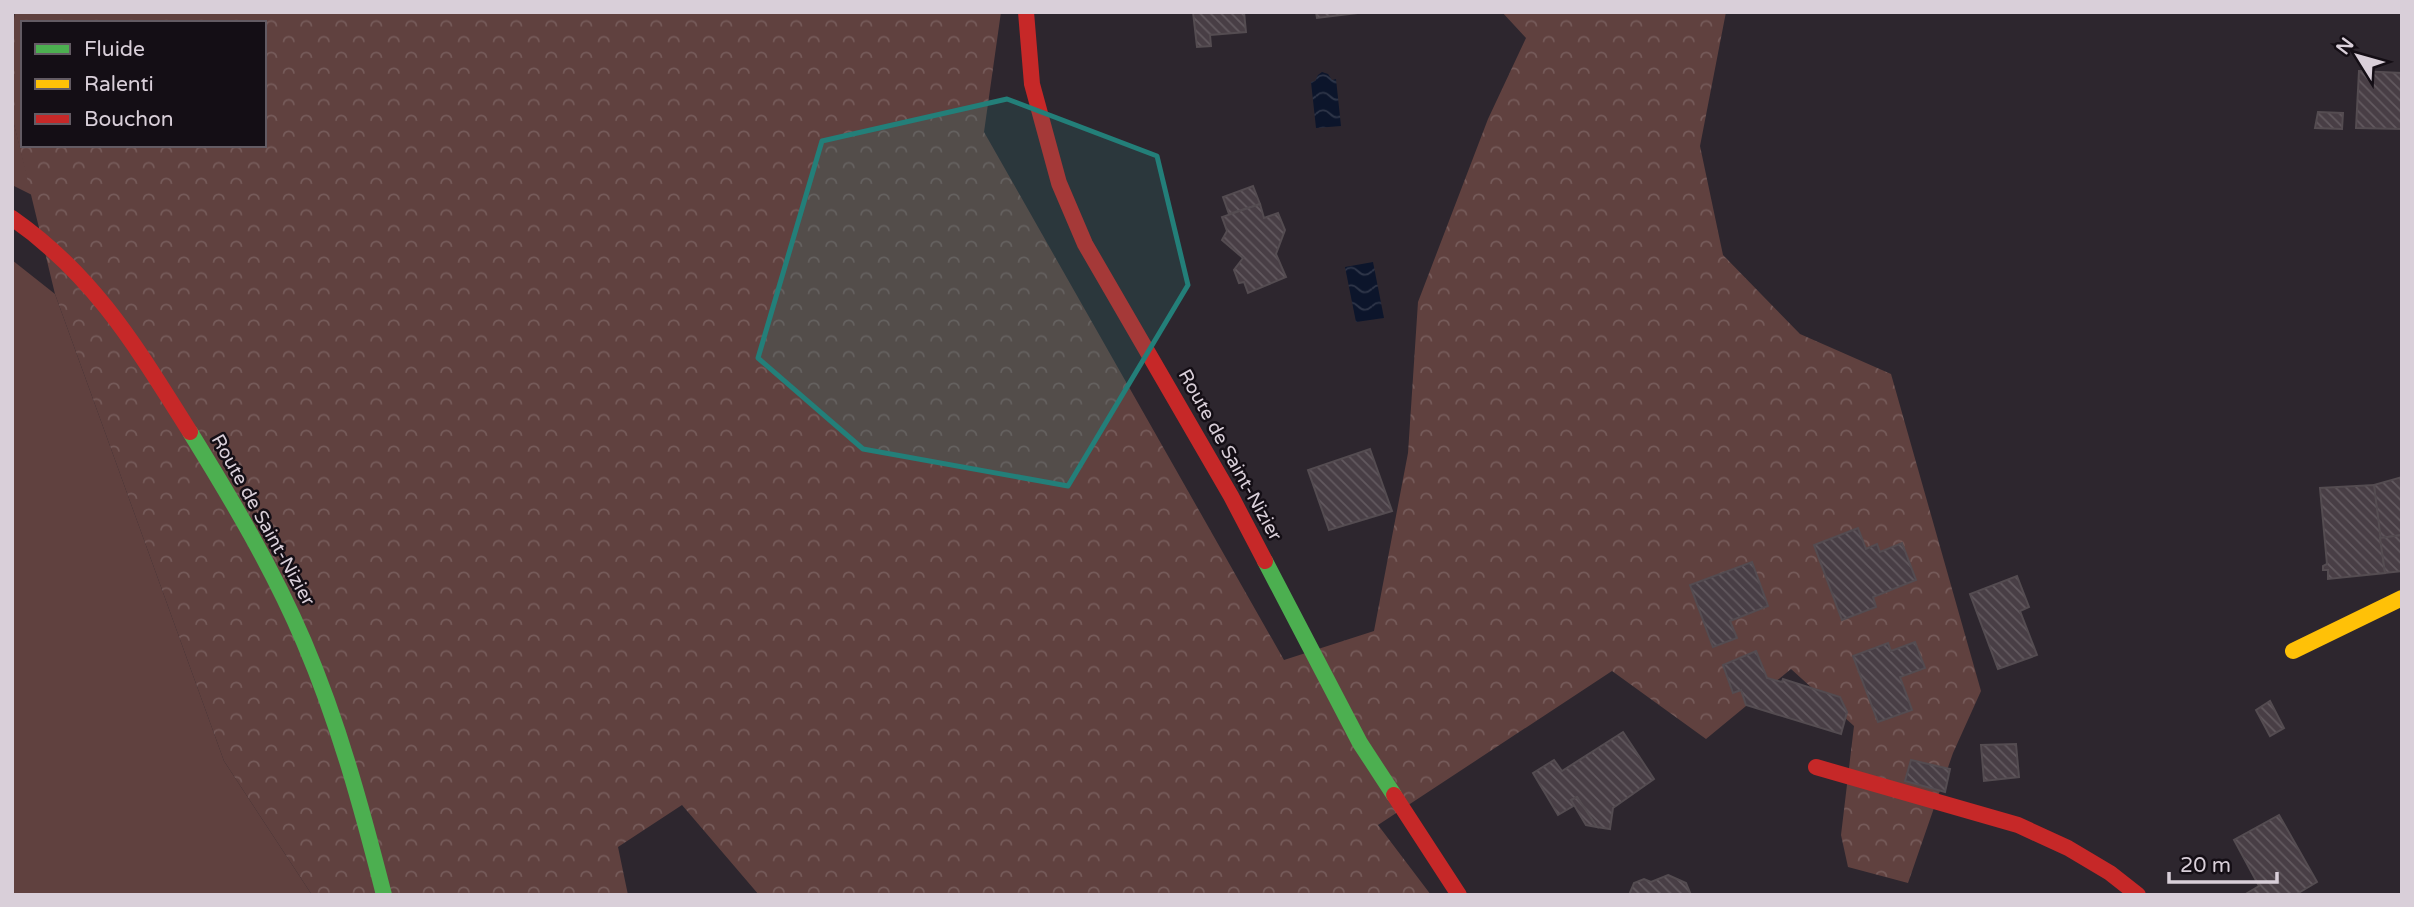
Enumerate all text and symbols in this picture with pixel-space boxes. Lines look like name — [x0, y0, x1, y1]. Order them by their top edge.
legend — [21, 21, 266, 147]
north arrow — [2323, 21, 2393, 91]
text: N — [2332, 34, 2359, 59]
text: Fluide — [84, 37, 145, 62]
text: Ralenti — [84, 72, 154, 97]
text: Bouchon — [84, 107, 174, 132]
street label: Route de Saint-Nizier — [1174, 365, 1287, 545]
street label: Route de Saint-Nizier — [207, 430, 320, 610]
scale bar — [2169, 841, 2278, 885]
text: 20 m — [2180, 853, 2231, 878]

